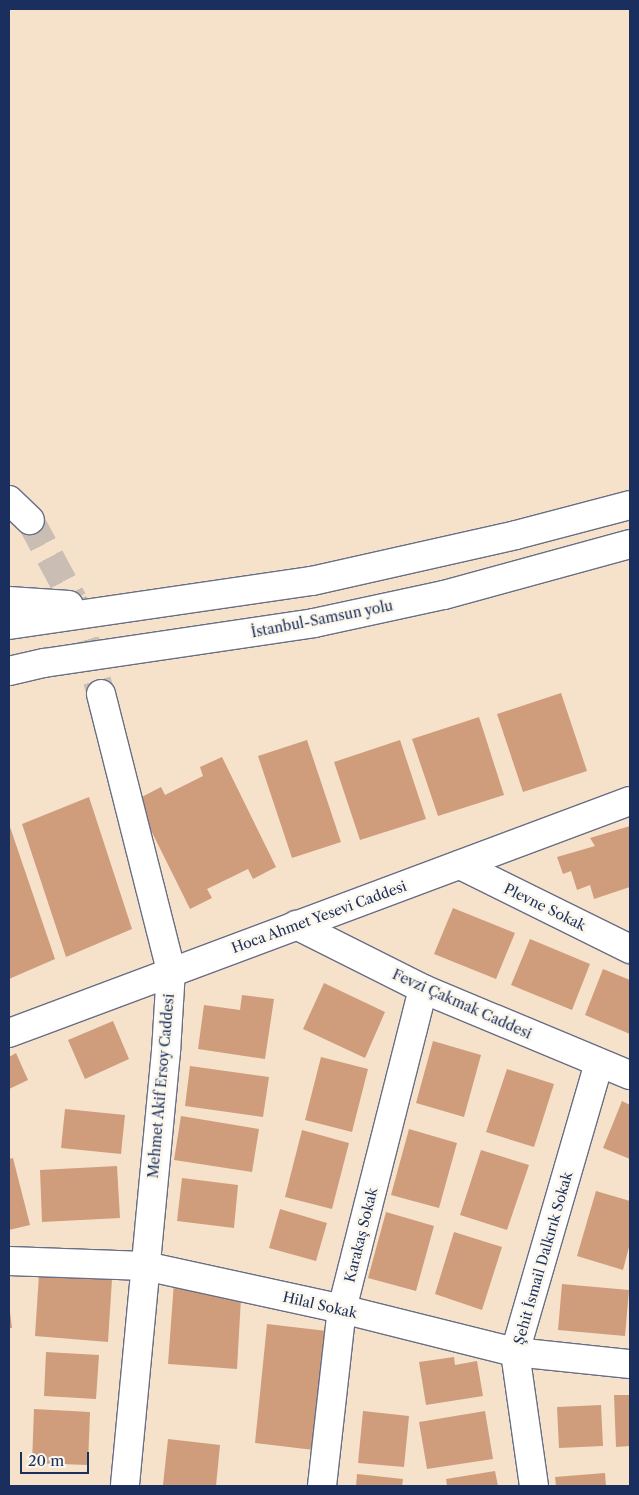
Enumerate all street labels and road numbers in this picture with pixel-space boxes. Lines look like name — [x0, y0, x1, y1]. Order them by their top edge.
street label: İstanbul-Samsun yolu — [249, 597, 395, 641]
street label: Hoca Ahmet Yesevi Caddesi — [229, 877, 409, 957]
street label: Plevne Sokak — [501, 880, 589, 934]
street label: Fevzi Çakmak Caddesi — [390, 966, 534, 1042]
street label: Mehmet Akif Ersoy Caddesi — [145, 993, 177, 1179]
street label: Şehit İsmail Dalkırık Sokak — [510, 1170, 576, 1346]
street label: Karakaş Sokak — [341, 1186, 381, 1284]
street label: Hilal Sokak — [281, 1288, 359, 1322]

